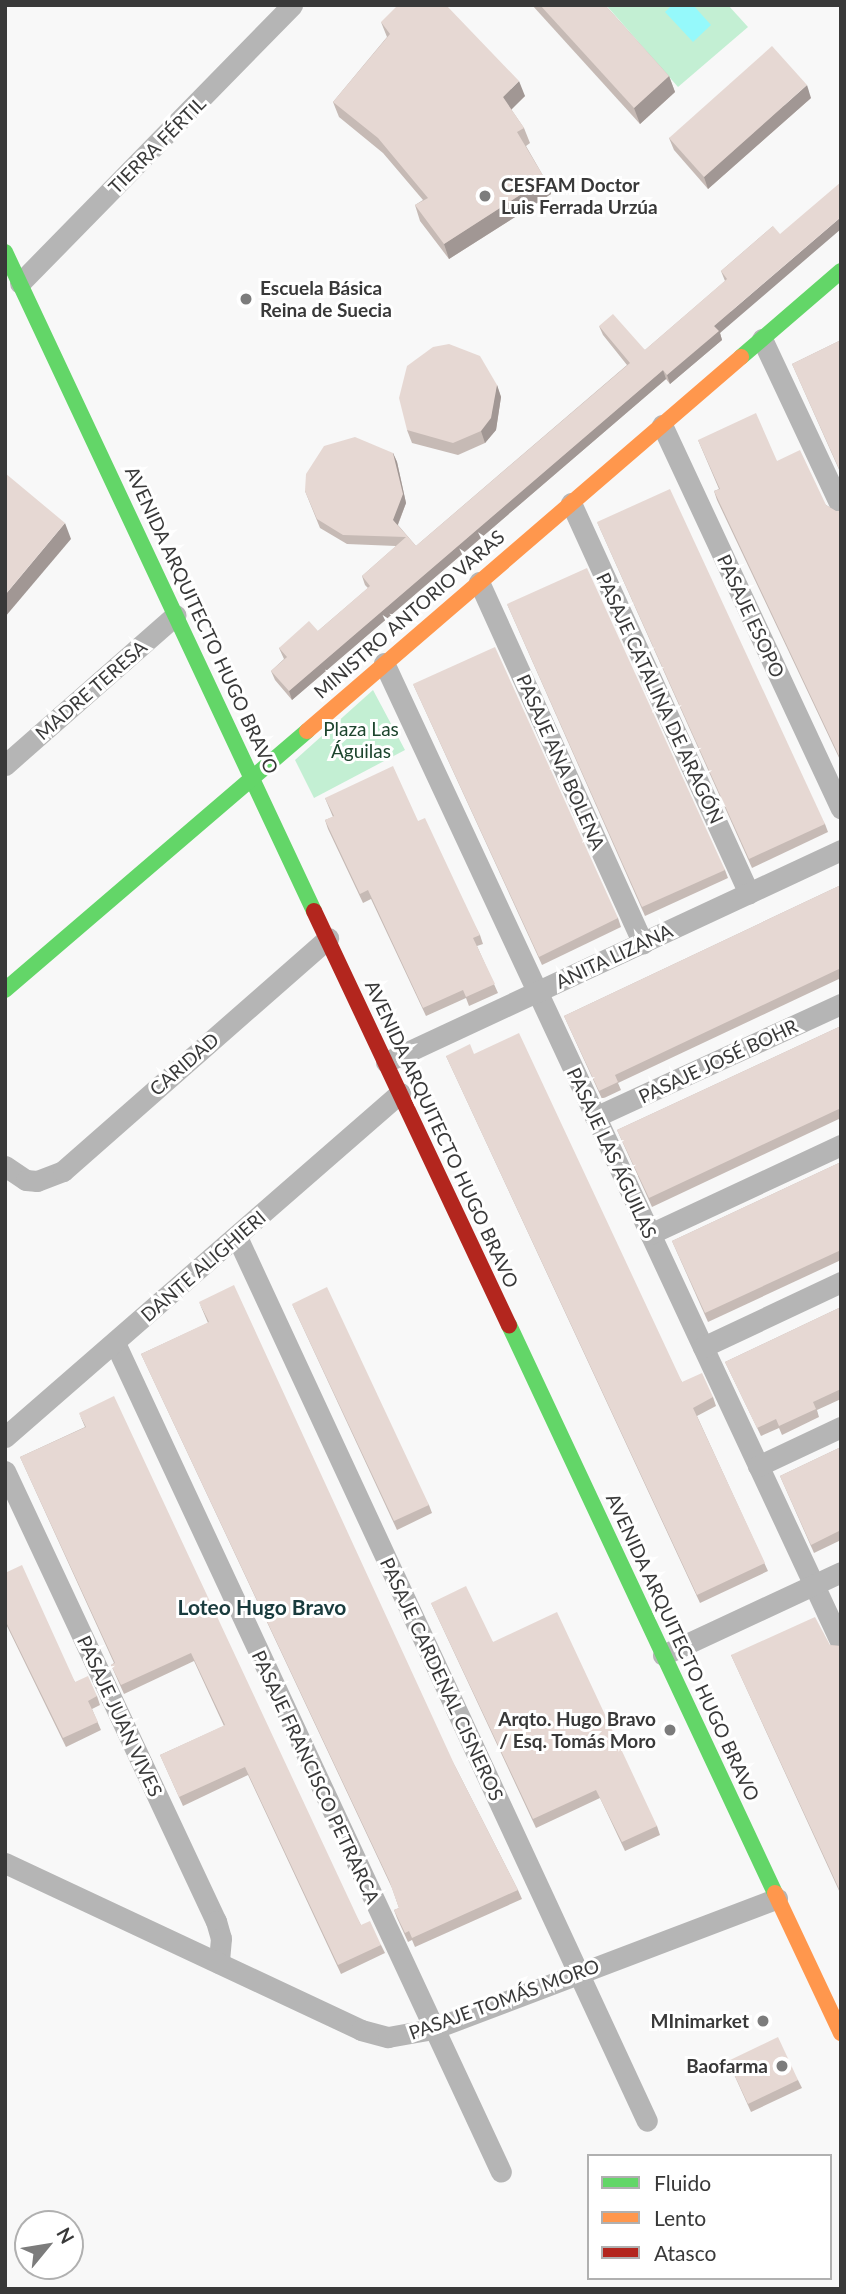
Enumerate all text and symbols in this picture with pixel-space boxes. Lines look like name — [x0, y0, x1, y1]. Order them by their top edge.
street label: TIERRA FÉRTIL — [104, 92, 210, 198]
place label: CESFAM Doctor Luis Ferrada Urzúa — [501, 174, 658, 218]
marker: CESFAM Doctor Luis Ferrada Urzúa — [475, 186, 495, 206]
place label: Escuela Básica Reina de Suecia — [260, 277, 392, 321]
marker: Escuela Básica Reina de Suecia — [238, 291, 254, 307]
street label: AVENIDA ARQUITECTO HUGO BRAVO — [120, 462, 284, 778]
street label: MINISTRO ANTORIO VARAS — [309, 525, 509, 703]
street label: PASAJE ESOPO — [713, 551, 789, 681]
street label: PASAJE CATALINA DE ARAGÓN — [591, 568, 729, 828]
street label: MADRE TERESA — [30, 635, 152, 745]
street label: PASAJE ANA BOLENA — [512, 670, 610, 854]
park label: Plaza Las Águilas — [323, 718, 399, 762]
street label: ANITA LIZANA — [552, 919, 676, 993]
street label: AVENIDA ARQUITECTO HUGO BRAVO — [360, 976, 524, 1292]
street label: PASAJE JOSÉ BOHR — [635, 1014, 801, 1108]
street label: CARIDAD — [145, 1028, 223, 1100]
street label: PASAJE LAS ÁGUILAS — [562, 1064, 662, 1242]
street label: DANTE ALIGHIERI — [136, 1205, 270, 1327]
street label: AVENIDA ARQUITECTO HUGO BRAVO — [601, 1489, 765, 1805]
street label: PASAJE CARDENAL CISNEROS — [375, 1554, 509, 1804]
district label: Loteo Hugo Bravo — [178, 1594, 346, 1620]
street label: PASAJE JUAN VIVES — [72, 1631, 168, 1801]
street label: PASAJE FRANCISCO PETRARCA — [247, 1647, 385, 1907]
place label: Arqto. Hugo Bravo / Esq. Tomás Moro — [498, 1708, 656, 1752]
marker: Arqto. Hugo Bravo / Esq. Tomás Moro — [662, 1722, 678, 1738]
street label: PASAJE TOMÁS MORO — [405, 1954, 603, 2044]
place label: MInimarket — [651, 2010, 749, 2032]
marker: MInimarket — [755, 2013, 771, 2029]
place label: Baofarma — [686, 2055, 768, 2077]
marker: Baofarma — [774, 2058, 790, 2074]
legend — [587, 2154, 832, 2280]
text: Fluido — [654, 2170, 711, 2195]
text: Lento — [654, 2205, 706, 2230]
north arrow — [14, 2210, 84, 2280]
text: N — [52, 2223, 80, 2247]
text: Atasco — [654, 2240, 716, 2265]

